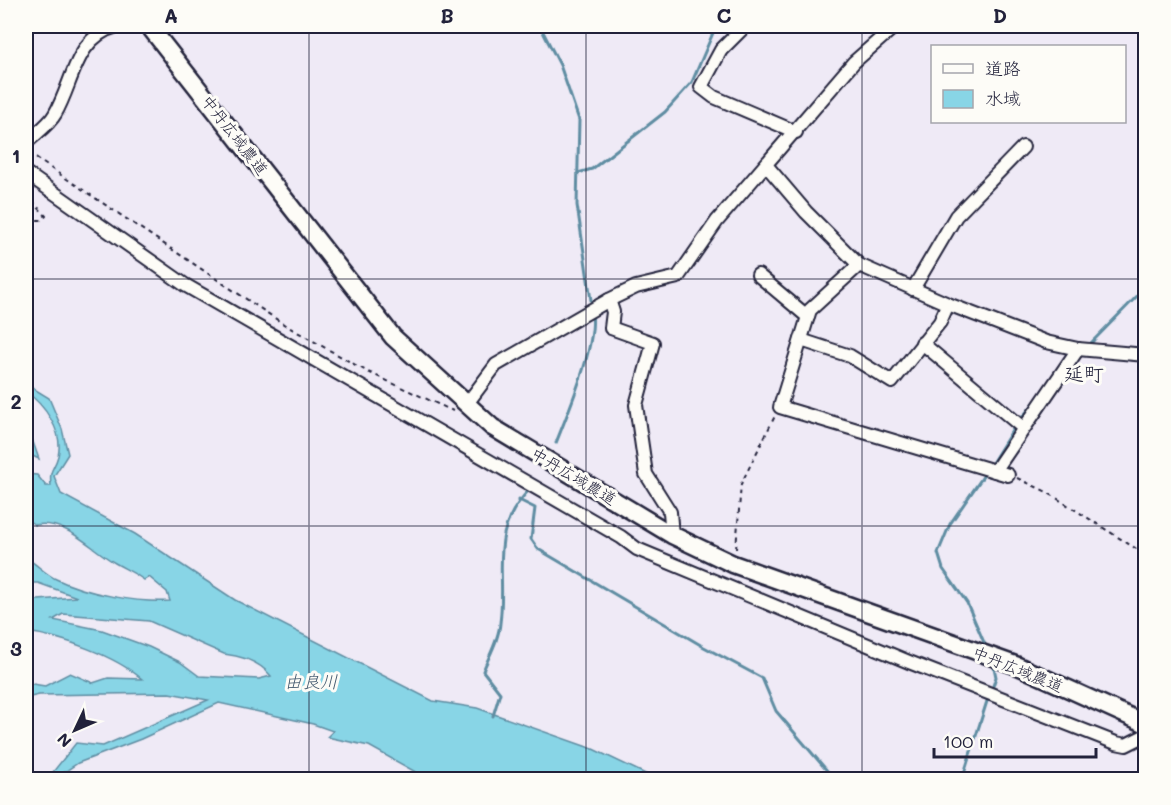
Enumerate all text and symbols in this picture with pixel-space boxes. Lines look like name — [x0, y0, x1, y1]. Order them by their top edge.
text: A — [164, 2, 178, 28]
text: B — [440, 2, 454, 28]
text: C — [717, 2, 732, 28]
text: D — [993, 2, 1007, 28]
legend — [931, 45, 1126, 123]
text: 道路 — [985, 56, 1021, 80]
text: 水域 — [985, 86, 1021, 110]
street label: 中丹広域農道 — [198, 90, 273, 179]
text: 1 — [12, 142, 20, 168]
district label: 延町 — [1064, 360, 1104, 386]
text: 2 — [10, 388, 22, 414]
street label: 中丹広域農道 — [528, 442, 621, 509]
text: 3 — [10, 635, 22, 661]
street label: 中丹広域農道 — [970, 641, 1067, 696]
water label: 由良川 — [284, 669, 338, 693]
north arrow — [45, 700, 105, 760]
scale bar — [934, 721, 1096, 759]
text: N — [52, 729, 76, 752]
text: 100 m — [943, 729, 993, 753]

